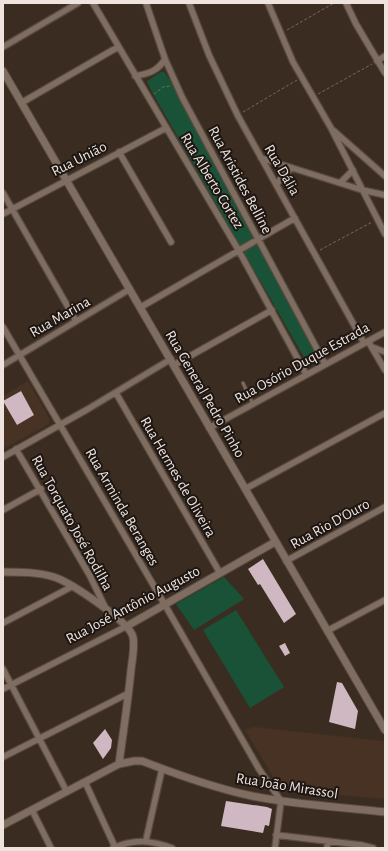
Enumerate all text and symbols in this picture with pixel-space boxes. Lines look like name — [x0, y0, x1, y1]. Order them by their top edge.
street label: Rua Aristides Belline — [205, 124, 275, 236]
street label: Rua Alberto Cortez — [178, 131, 246, 231]
street label: Rua União — [49, 139, 109, 179]
street label: Rua Dália — [262, 142, 303, 198]
street label: Rua Marina — [27, 294, 93, 340]
street label: Rua Osório Duque Estrada — [232, 320, 372, 406]
street label: Rua General Pedro Pinho — [162, 328, 248, 460]
street label: Rua Hermes de Oliveira — [137, 414, 219, 540]
street label: Rua Arminda Beranges — [82, 446, 162, 568]
street label: Rua Torquato José Rodilha — [29, 453, 115, 593]
street label: Rua Rio D'Ouro — [288, 496, 372, 552]
street label: Rua José Antônio Augusto — [63, 563, 203, 647]
street label: Rua João Mirassol — [235, 771, 339, 801]

